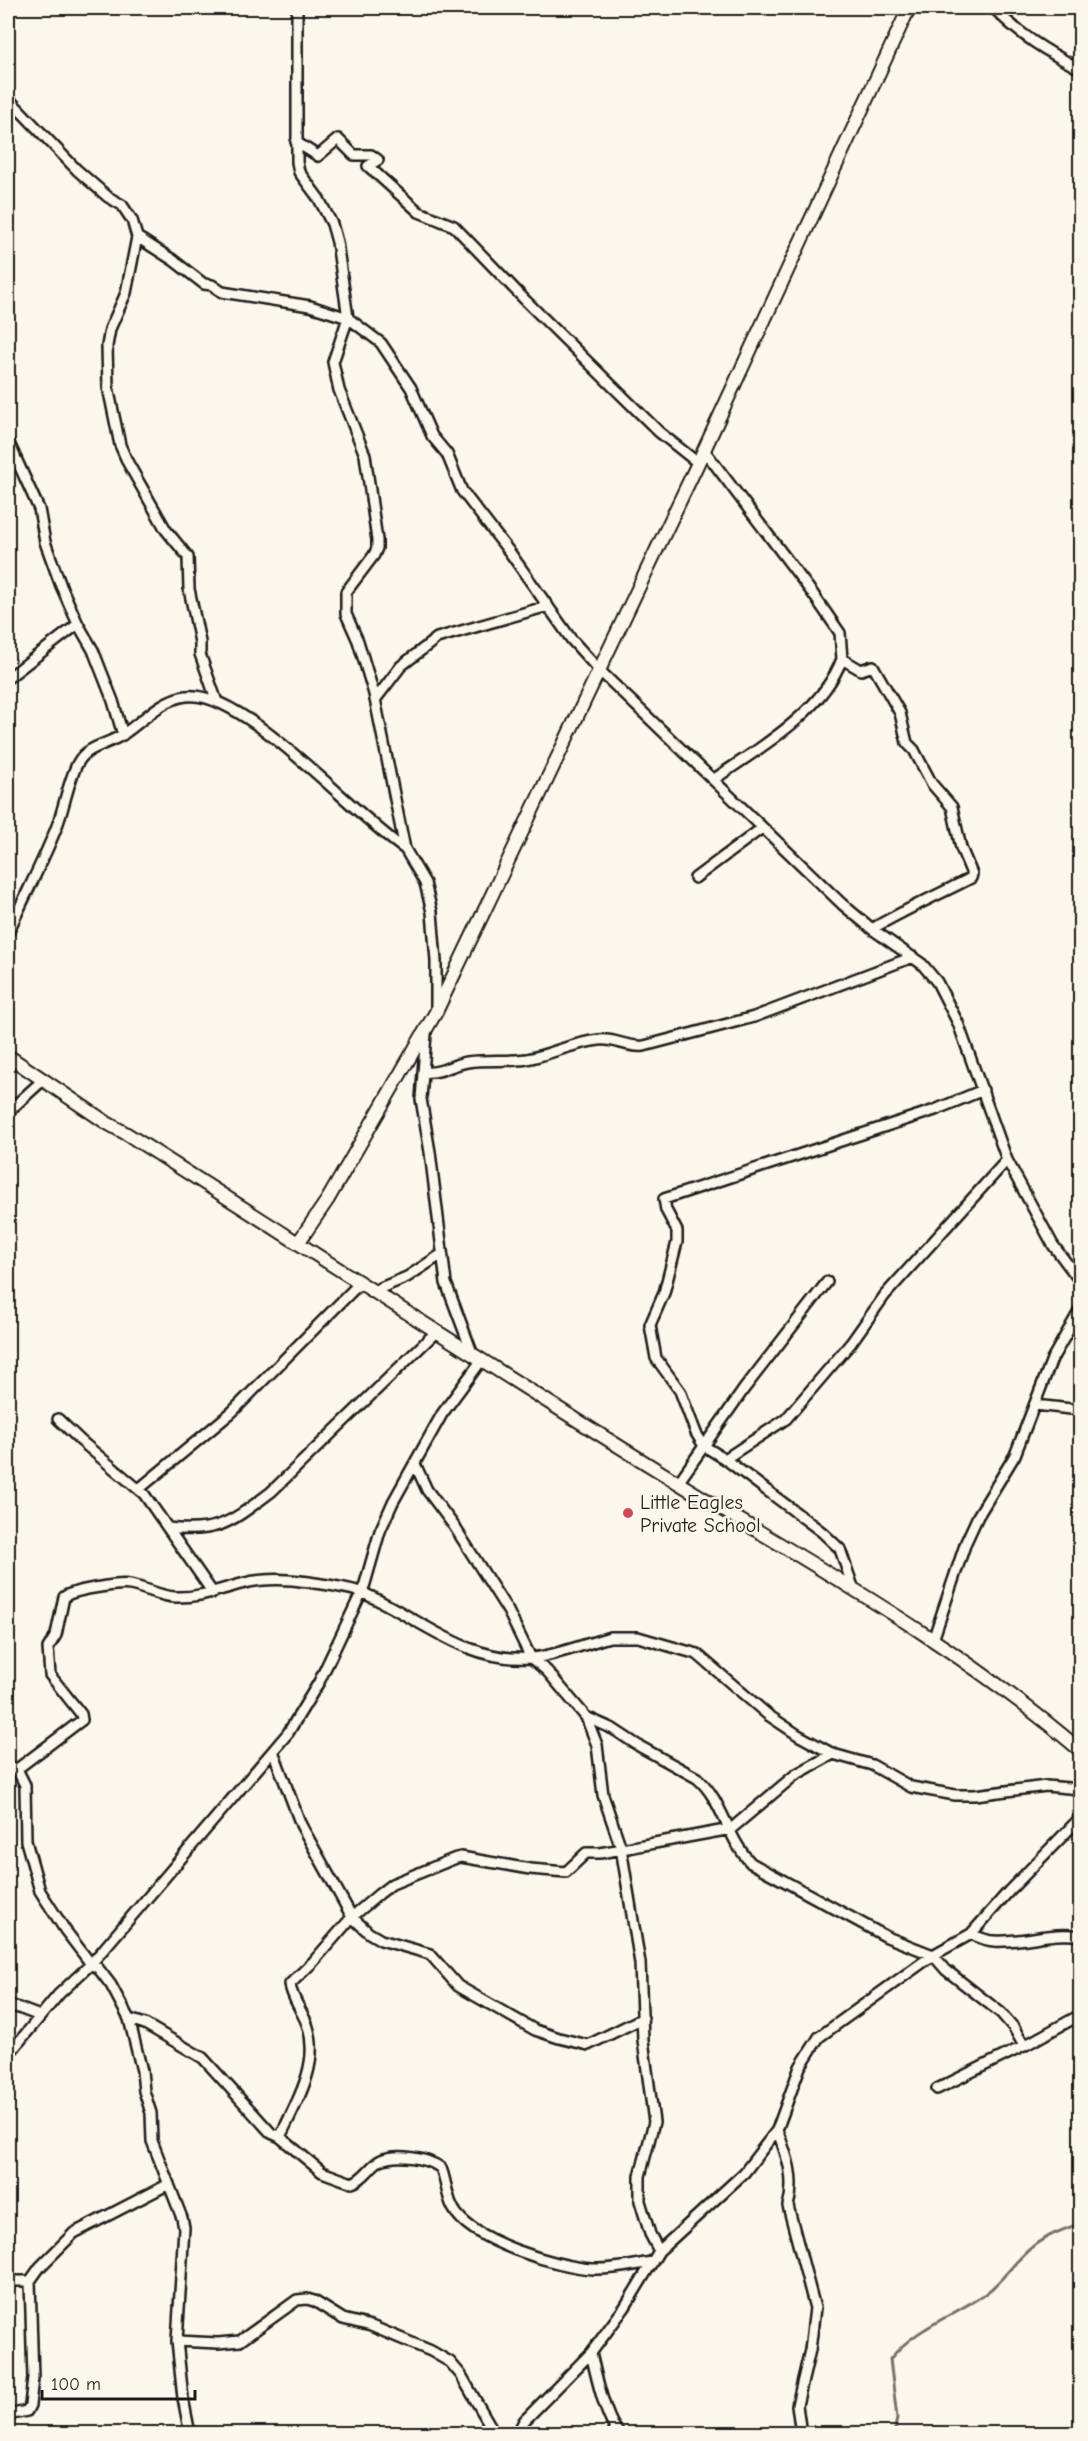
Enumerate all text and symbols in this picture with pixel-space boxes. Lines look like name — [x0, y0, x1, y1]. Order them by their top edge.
place label: Little Eagles Private School — [640, 1491, 761, 1537]
marker: Little Eagles Private School — [621, 1506, 635, 1520]
scale bar — [42, 2363, 195, 2401]
text: 100 m — [51, 2374, 101, 2395]

